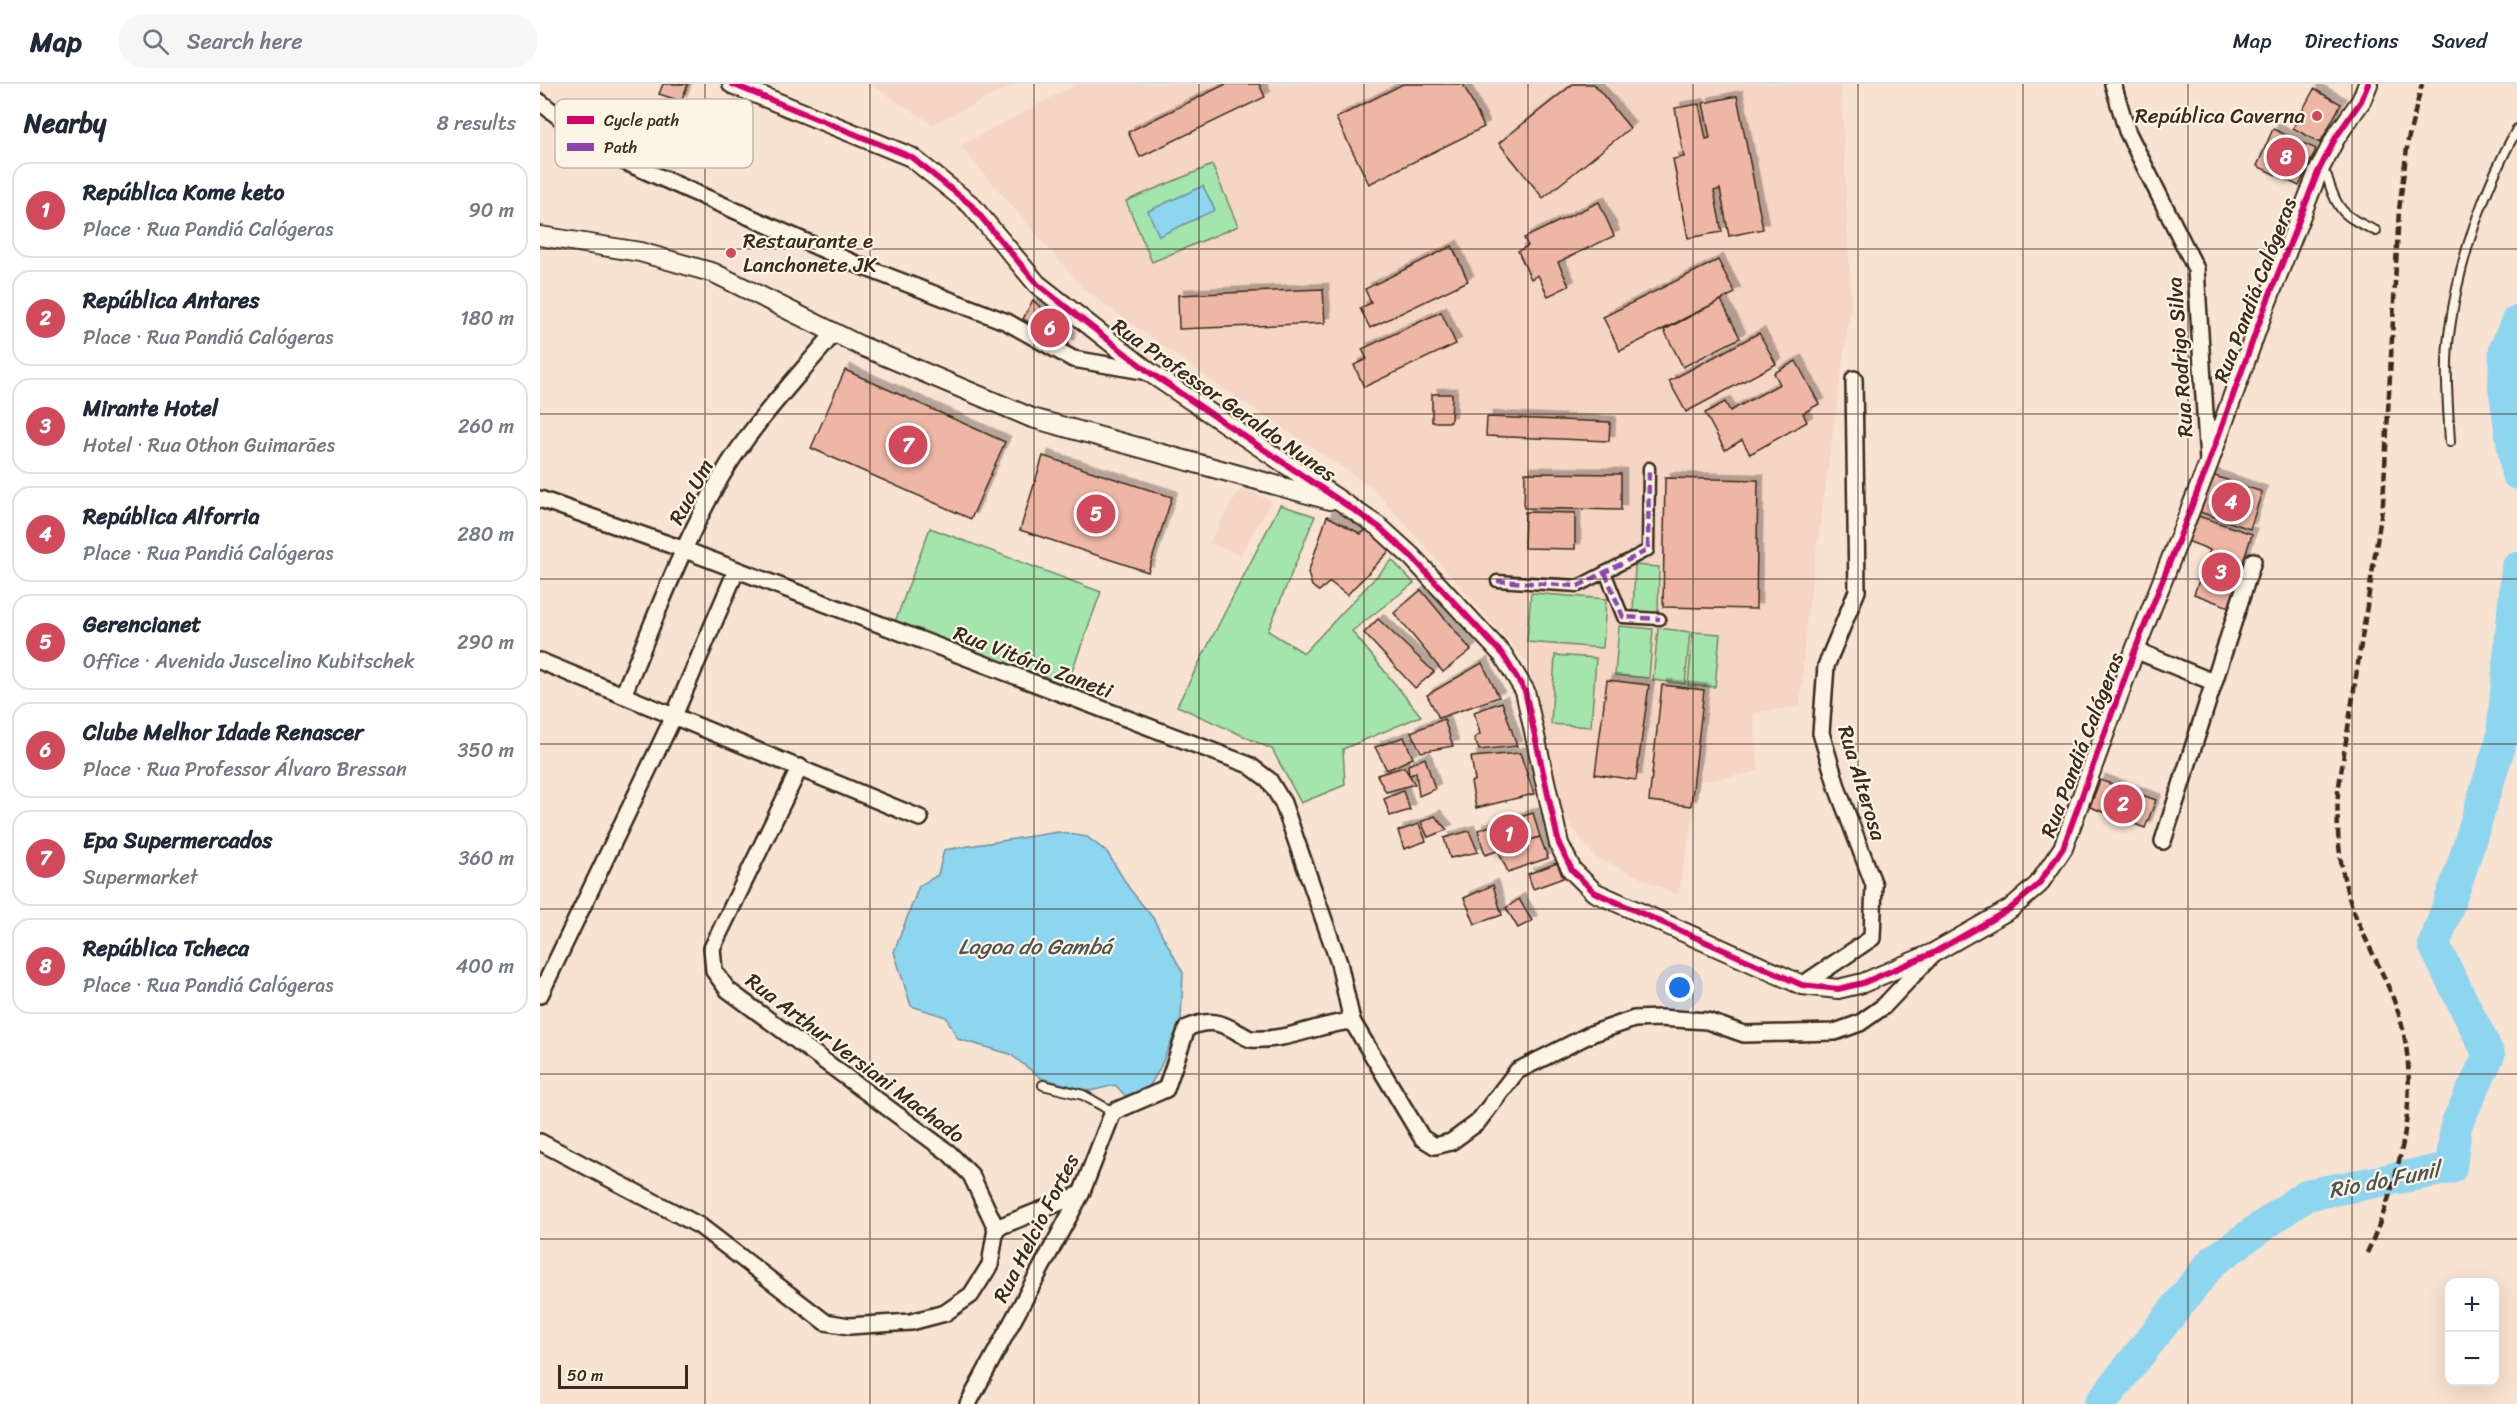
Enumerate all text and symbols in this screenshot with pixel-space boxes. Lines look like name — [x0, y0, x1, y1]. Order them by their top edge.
search box — [118, 14, 538, 68]
text: Map — [30, 17, 82, 66]
text: Search here — [187, 22, 303, 61]
text: Map — [2233, 22, 2271, 60]
text: Directions — [2304, 22, 2399, 60]
text: Saved — [2432, 22, 2487, 60]
icon: search — [139, 25, 172, 58]
place label: República Caverna — [2135, 97, 2305, 135]
legend — [555, 99, 753, 168]
text: Nearby — [24, 100, 106, 146]
text: 8 results — [437, 106, 516, 141]
text: Cycle path — [604, 106, 679, 135]
marker: República Caverna — [2310, 109, 2324, 123]
text: Path — [604, 133, 637, 162]
pin: 8 — [2266, 134, 2306, 180]
text: República Kome keto — [83, 173, 284, 212]
street label: Rua Pandiá Calógeras — [2202, 191, 2308, 388]
text: 1 — [41, 193, 50, 228]
text: 90 m — [469, 193, 514, 228]
text: Place · Rua Pandiá Calógeras — [83, 212, 333, 247]
place label: Restaurante e Lanchonete JK — [743, 222, 877, 284]
marker: Restaurante e Lanchonete JK — [724, 246, 738, 260]
street label: Rua Rodrigo Silva — [2155, 275, 2205, 438]
text: República Antares — [83, 281, 260, 320]
text: 2 — [40, 301, 51, 336]
text: 180 m — [460, 301, 514, 336]
pin: 6 — [1030, 306, 1070, 350]
street label: Rua Professor Geraldo Nunes — [1104, 308, 1345, 492]
text: Place · Rua Pandiá Calógeras — [83, 320, 333, 355]
text: Mirante Hotel — [83, 389, 218, 428]
text: 3 — [40, 409, 51, 444]
text: 260 m — [458, 409, 514, 444]
pin: 7 — [888, 422, 928, 468]
text: Hotel · Rua Othon Guimarães — [83, 428, 335, 463]
street label: Rua Um — [658, 452, 724, 532]
pin: 4 — [2212, 480, 2250, 524]
pin: 5 — [1076, 492, 1116, 536]
text: República Alforria — [83, 497, 260, 536]
text: 4 — [39, 517, 52, 552]
text: 280 m — [457, 517, 514, 552]
text: Place · Rua Pandiá Calógeras — [83, 536, 333, 571]
pin: 3 — [2202, 550, 2240, 594]
text: Gerencianet — [83, 605, 201, 644]
street label: Rua Vitório Zaneti — [948, 614, 1119, 710]
text: 5 — [39, 625, 52, 660]
text: 290 m — [457, 625, 514, 660]
text: Office · Avenida Juscelino Kubitschek — [83, 644, 415, 679]
street label: Rua Pandiá Calógeras — [2029, 646, 2135, 843]
text: Clube Melhor Idade Renascer — [83, 713, 363, 752]
street label: Rua Alterosa — [1827, 721, 1898, 846]
text: 6 — [40, 733, 51, 768]
text: 350 m — [458, 733, 514, 768]
text: Place · Rua Professor Álvaro Bressan — [83, 752, 407, 787]
pin: 2 — [2104, 782, 2142, 826]
pin: 1 — [1490, 812, 1528, 856]
text: Epa Supermercados — [83, 821, 272, 860]
text: 7 — [40, 841, 51, 876]
text: 360 m — [458, 841, 514, 876]
text: Supermarket — [83, 860, 198, 895]
water label: Lagoa do Gambá — [958, 927, 1116, 966]
text: República Tcheca — [83, 929, 249, 968]
text: 8 — [39, 949, 52, 984]
text: 400 m — [456, 949, 514, 984]
street label: Rua Arthur Versiani Machado — [737, 962, 973, 1154]
text: Place · Rua Pandiá Calógeras — [83, 968, 333, 1003]
your location — [1665, 973, 1694, 1002]
street label: Rua Helcio Fortes — [982, 1146, 1090, 1309]
water label: Rio do Funil — [2325, 1149, 2448, 1210]
map controls — [2445, 1278, 2499, 1386]
button: + — [2445, 1278, 2499, 1332]
button: − — [2445, 1332, 2499, 1386]
text: 50 m — [567, 1361, 603, 1390]
scale bar — [558, 1362, 688, 1390]

